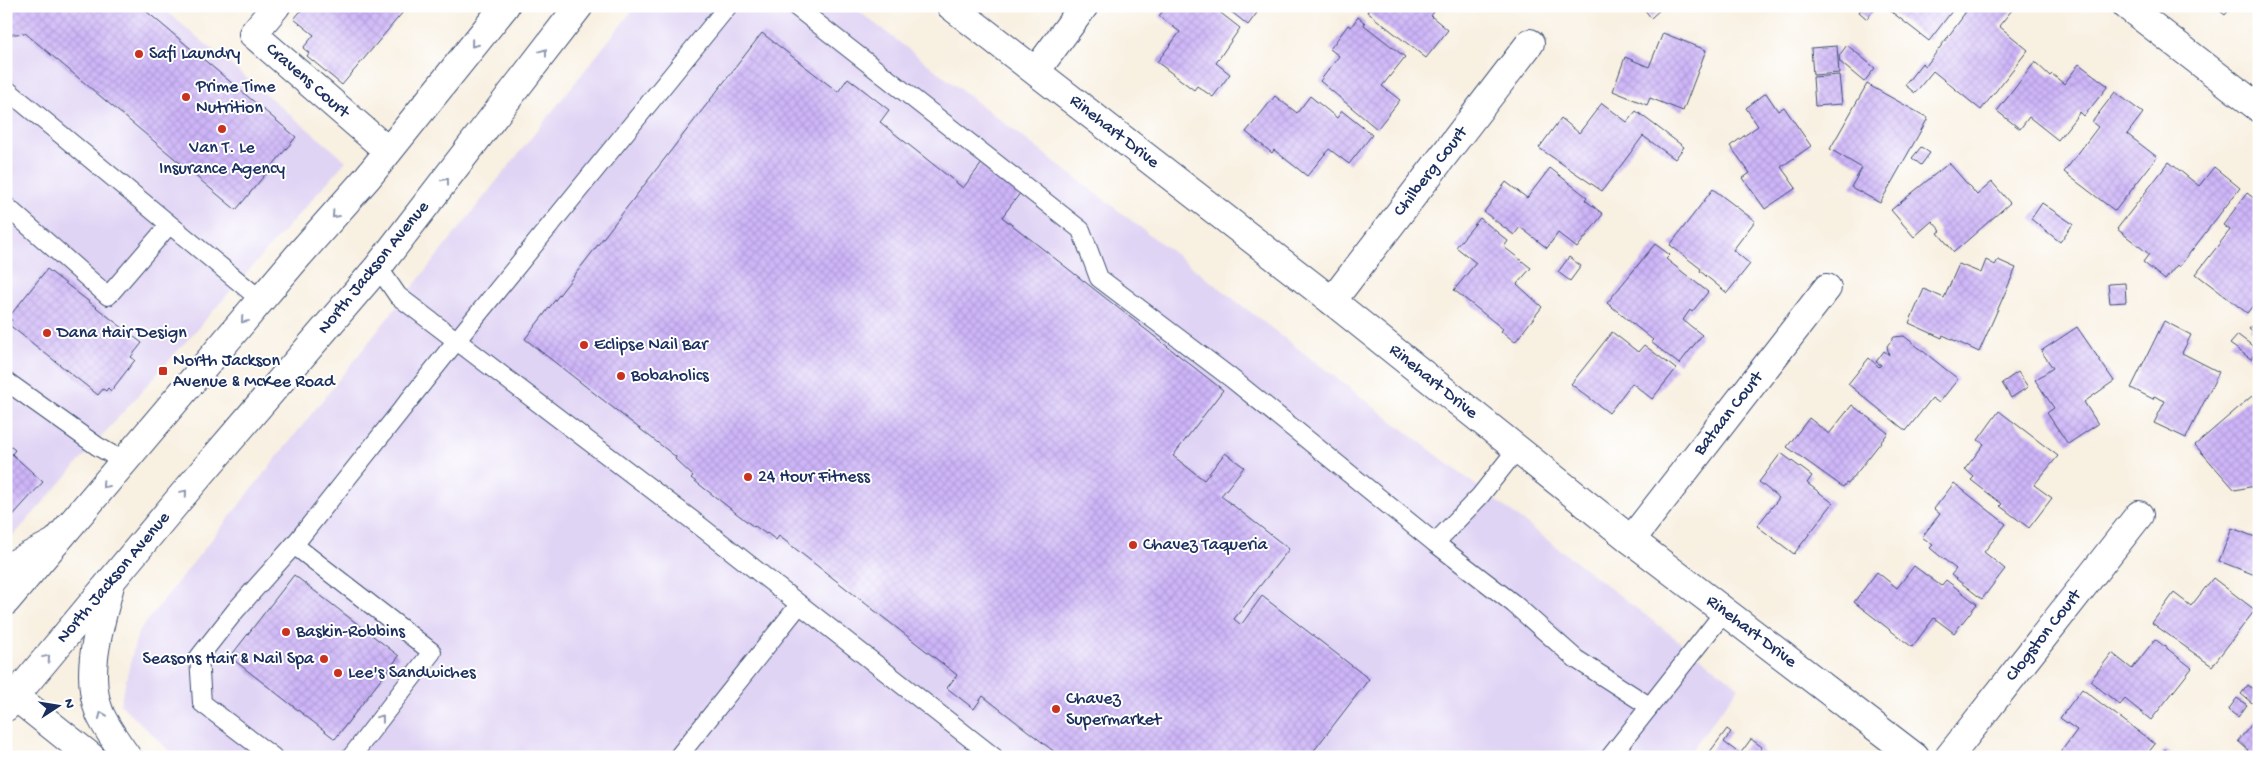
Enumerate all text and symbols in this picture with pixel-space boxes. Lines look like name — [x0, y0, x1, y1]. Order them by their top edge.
one-way arrow — [472, 38, 480, 47]
street label: Cravens Court — [261, 39, 354, 124]
place label: Safi Laundry — [149, 44, 241, 65]
marker: Safi Laundry — [133, 48, 145, 60]
one-way arrow — [539, 49, 547, 58]
place label: Prime Time Nutrition — [195, 77, 276, 119]
street label: Rinehart Drive — [1065, 90, 1164, 174]
marker: Prime Time Nutrition — [180, 91, 192, 103]
street label: Chilberg Court — [1389, 122, 1474, 221]
marker: Van T. Le Insurance Agency — [216, 123, 228, 135]
place label: Van T. Le Insurance Agency — [159, 138, 285, 180]
one-way arrow — [440, 178, 448, 187]
street label: North Jackson Avenue — [314, 197, 435, 339]
one-way arrow — [331, 209, 340, 218]
one-way arrow — [241, 314, 249, 323]
place label: Dana Hair Design — [56, 323, 187, 344]
marker: Dana Hair Design — [41, 327, 53, 339]
place label: Eclipse Nail Bar — [594, 335, 709, 356]
marker: Eclipse Nail Bar — [578, 339, 590, 351]
street label: Rinehart Drive — [1384, 340, 1482, 425]
place label: North Jackson Avenue & McKee Road — [173, 351, 336, 393]
marker: North Jackson Avenue & McKee Road — [157, 365, 169, 377]
place label: Bobaholics — [630, 366, 710, 387]
street label: Bataan Court — [1689, 367, 1769, 461]
marker: Bobaholics — [615, 370, 627, 382]
place label: 24 Hour Fitness — [758, 467, 871, 488]
marker: 24 Hour Fitness — [742, 471, 754, 483]
one-way arrow — [102, 479, 111, 488]
one-way arrow — [179, 490, 188, 499]
street label: North Jackson Avenue — [53, 507, 176, 648]
place label: Chavez Taqueria — [1143, 535, 1269, 556]
marker: Chavez Taqueria — [1127, 539, 1139, 551]
street label: Clogston Court — [2002, 585, 2087, 686]
street label: Rinehart Drive — [1702, 591, 1801, 673]
place label: Baskin-Robbins — [295, 622, 406, 643]
marker: Baskin-Robbins — [280, 626, 292, 638]
place label: Seasons Hair & Nail Spa — [143, 649, 315, 670]
marker: Seasons Hair & Nail Spa — [318, 653, 330, 665]
one-way arrow — [41, 655, 50, 664]
place label: Lee's Sandwiches — [348, 663, 477, 684]
marker: Lee's Sandwiches — [332, 667, 344, 679]
north arrow — [32, 680, 82, 730]
place label: Chavez Supermarket — [1066, 689, 1163, 731]
text: N — [59, 698, 78, 710]
marker: Chavez Supermarket — [1050, 703, 1062, 715]
one-way arrow — [98, 711, 108, 720]
one-way arrow — [375, 714, 384, 724]

